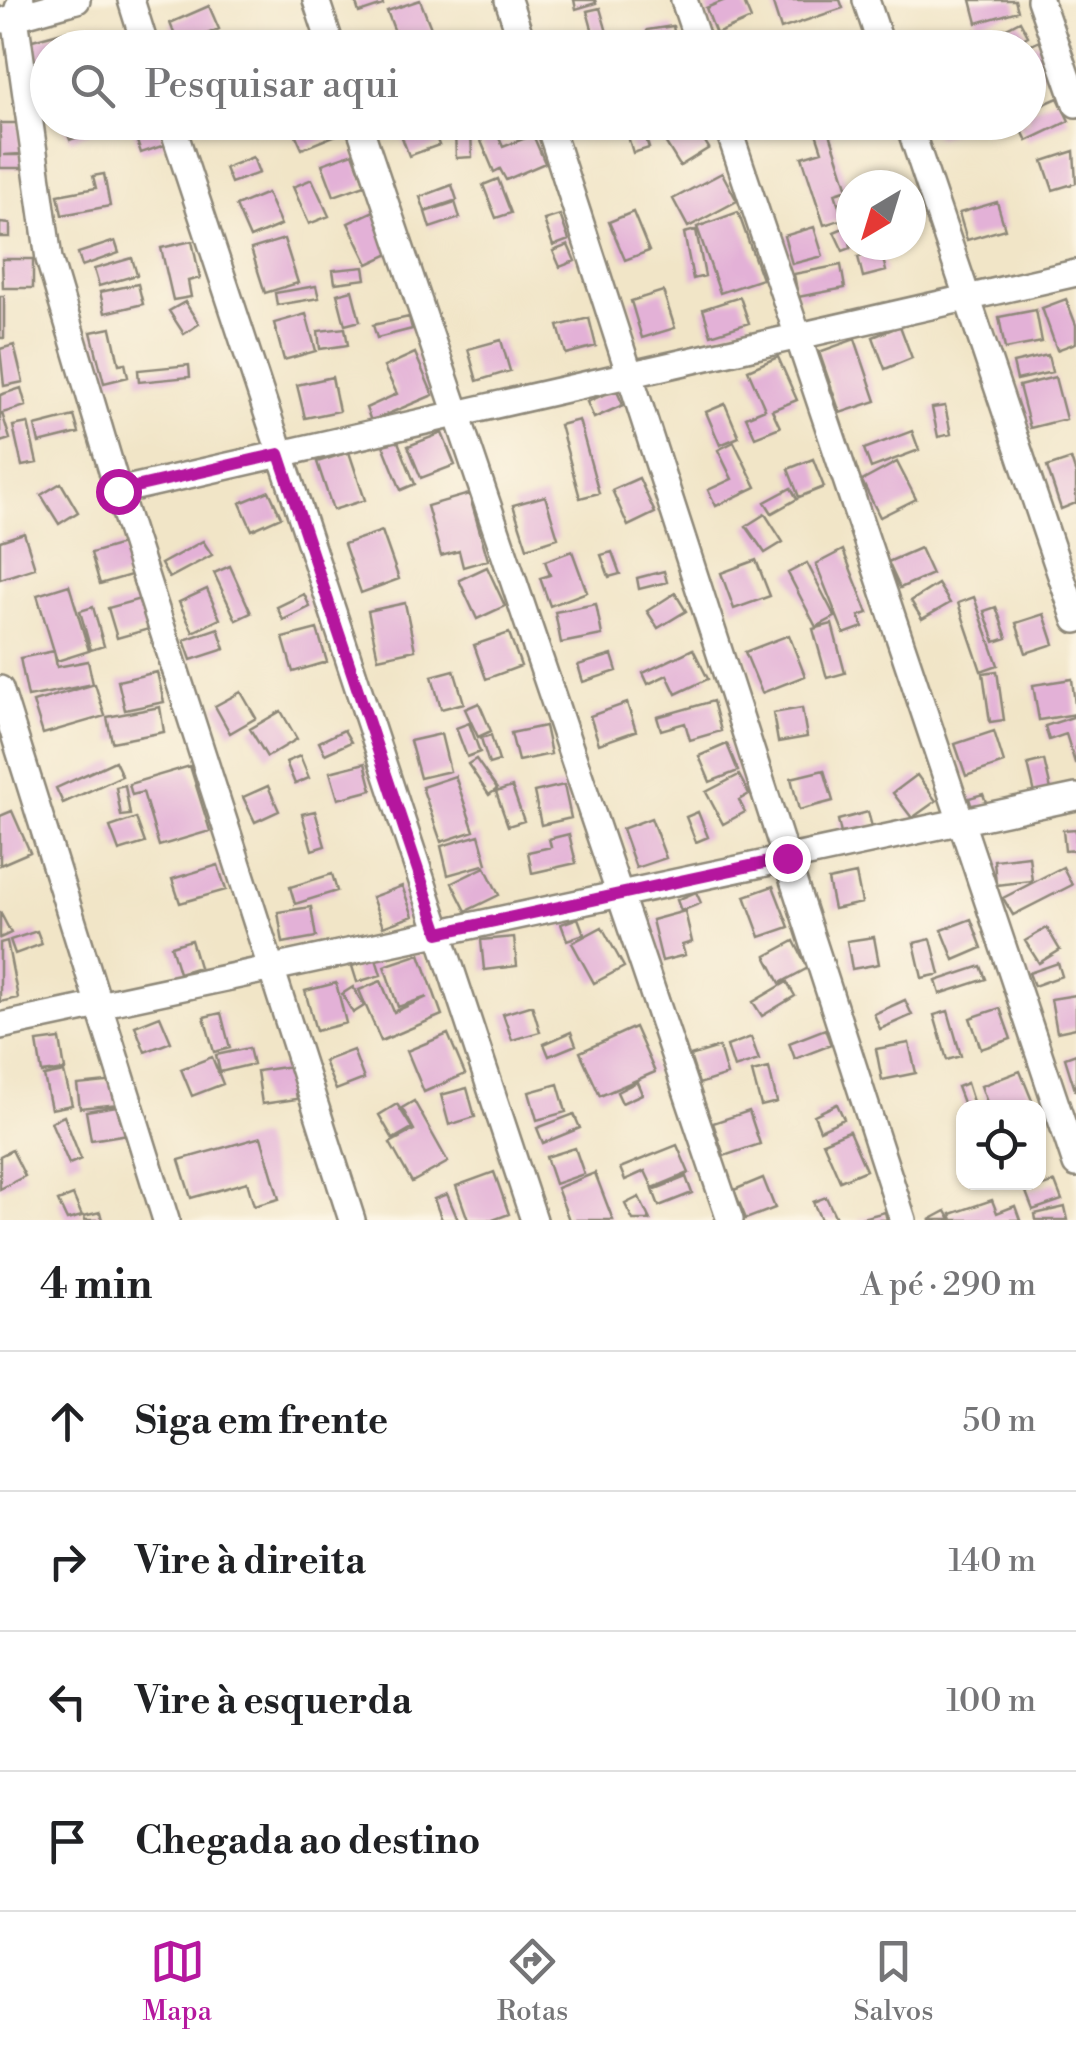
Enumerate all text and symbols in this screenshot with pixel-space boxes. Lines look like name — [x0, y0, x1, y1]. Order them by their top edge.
search box — [30, 30, 1046, 140]
icon: search — [65, 58, 120, 113]
text: Pesquisar aqui — [145, 62, 399, 109]
north arrow — [836, 170, 926, 260]
route start — [96, 469, 142, 515]
route end — [765, 836, 811, 882]
map controls — [956, 1100, 1046, 1190]
button: locate — [956, 1100, 1046, 1190]
text: 4 min — [40, 1259, 152, 1312]
text: A pé · 290 m — [861, 1265, 1036, 1305]
icon: ahead — [40, 1394, 95, 1449]
text: Siga em frente — [135, 1398, 388, 1445]
text: 50 m — [963, 1401, 1036, 1441]
icon: right — [40, 1534, 95, 1589]
text: Vire à direita — [135, 1538, 366, 1585]
text: 140 m — [949, 1541, 1036, 1581]
icon: left — [40, 1674, 95, 1729]
text: Vire à esquerda — [135, 1678, 412, 1725]
text: 100 m — [946, 1681, 1036, 1721]
icon: arrive — [40, 1814, 95, 1869]
text: Chegada ao destino — [135, 1818, 481, 1865]
tab: Mapa — [143, 1934, 212, 2029]
tab: Rotas — [497, 1934, 568, 2029]
tab: Salvos — [853, 1934, 933, 2029]

